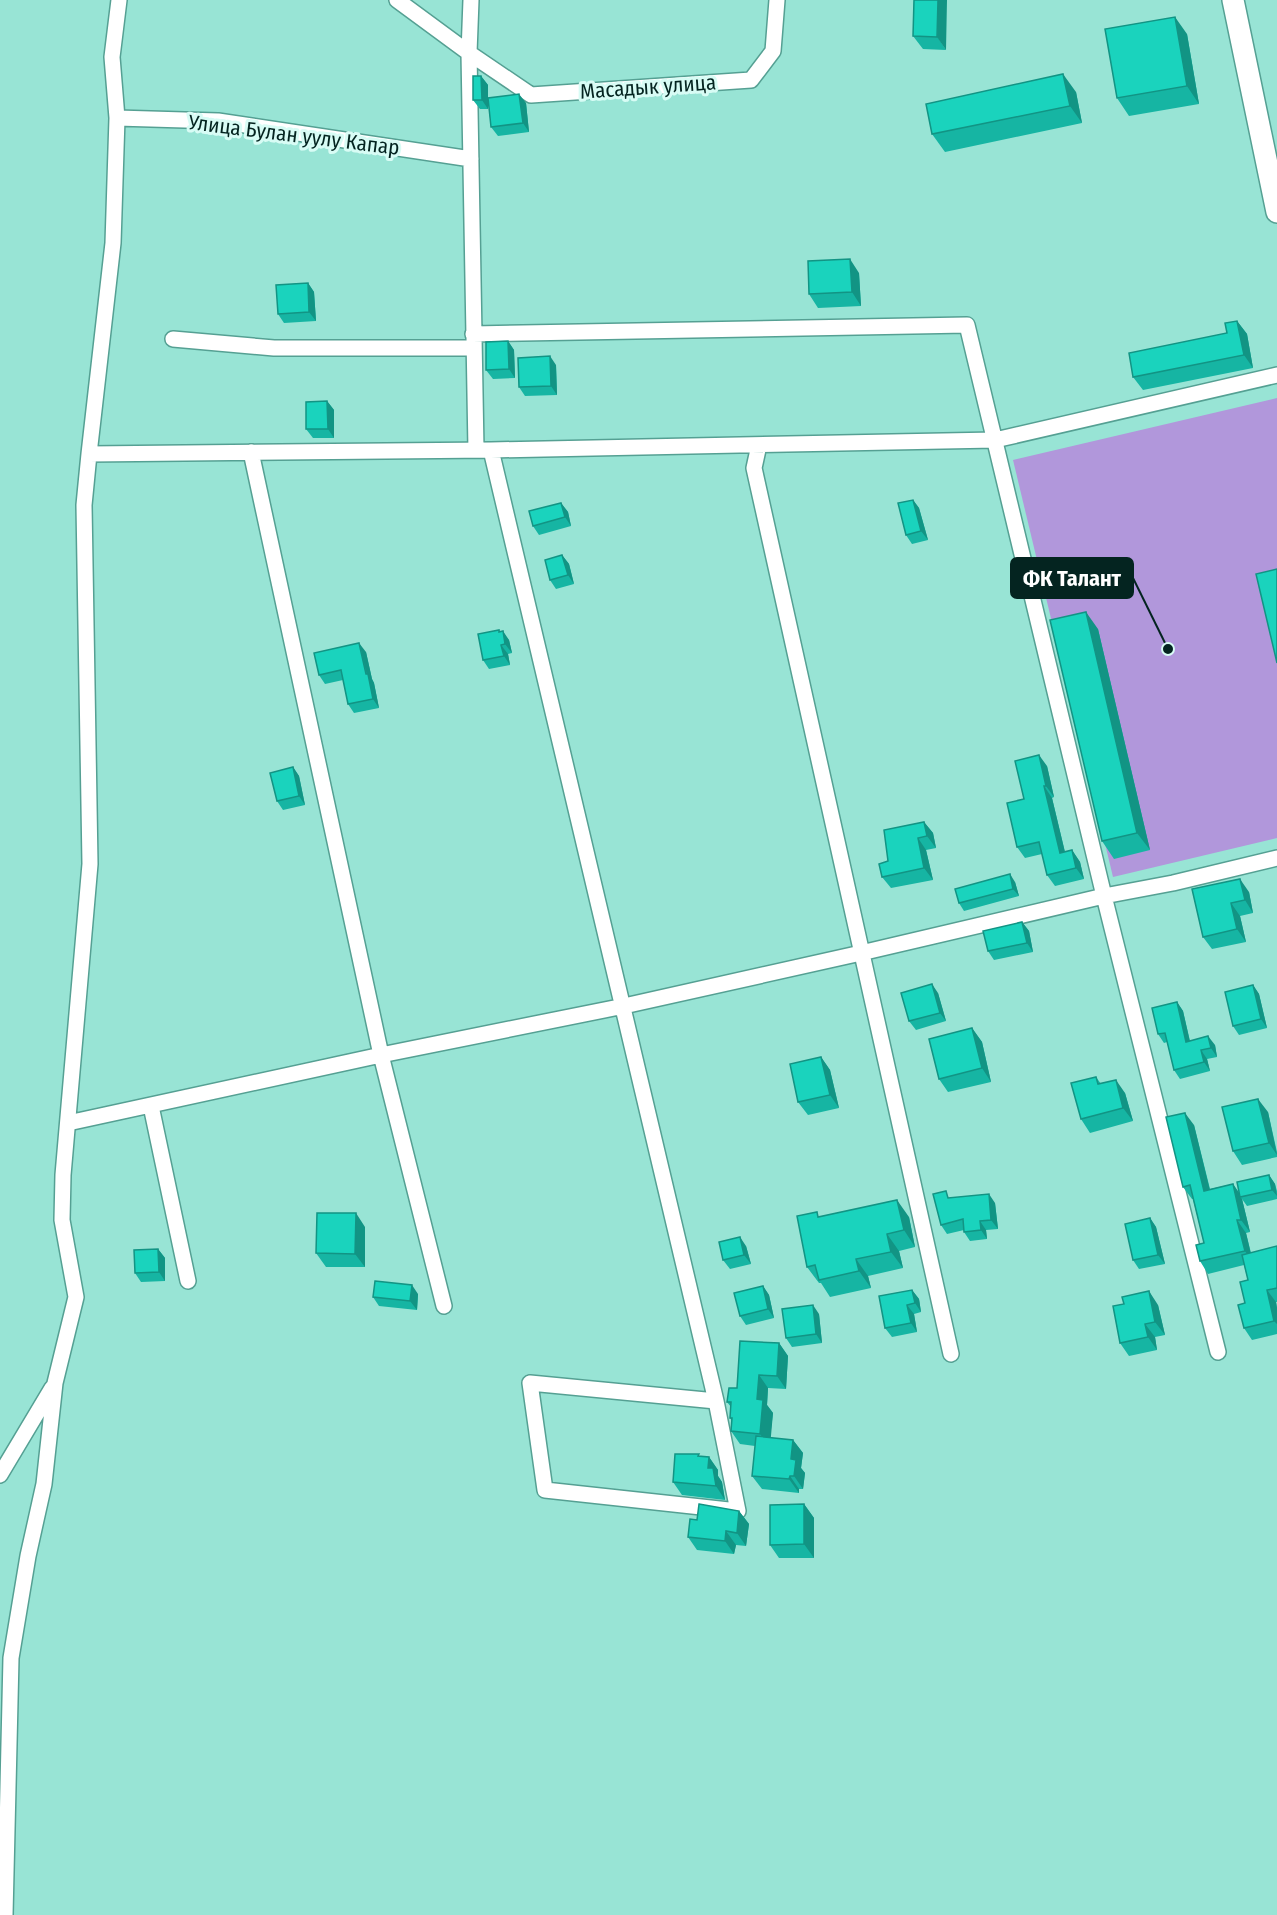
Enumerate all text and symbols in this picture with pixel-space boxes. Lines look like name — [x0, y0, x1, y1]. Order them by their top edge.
street label: Масадык улица — [579, 69, 717, 105]
street label: Улица Булан уулу Капар — [186, 109, 401, 161]
callout: ФК Талант — [1011, 558, 1133, 598]
text: ФК Талант — [1023, 565, 1122, 592]

